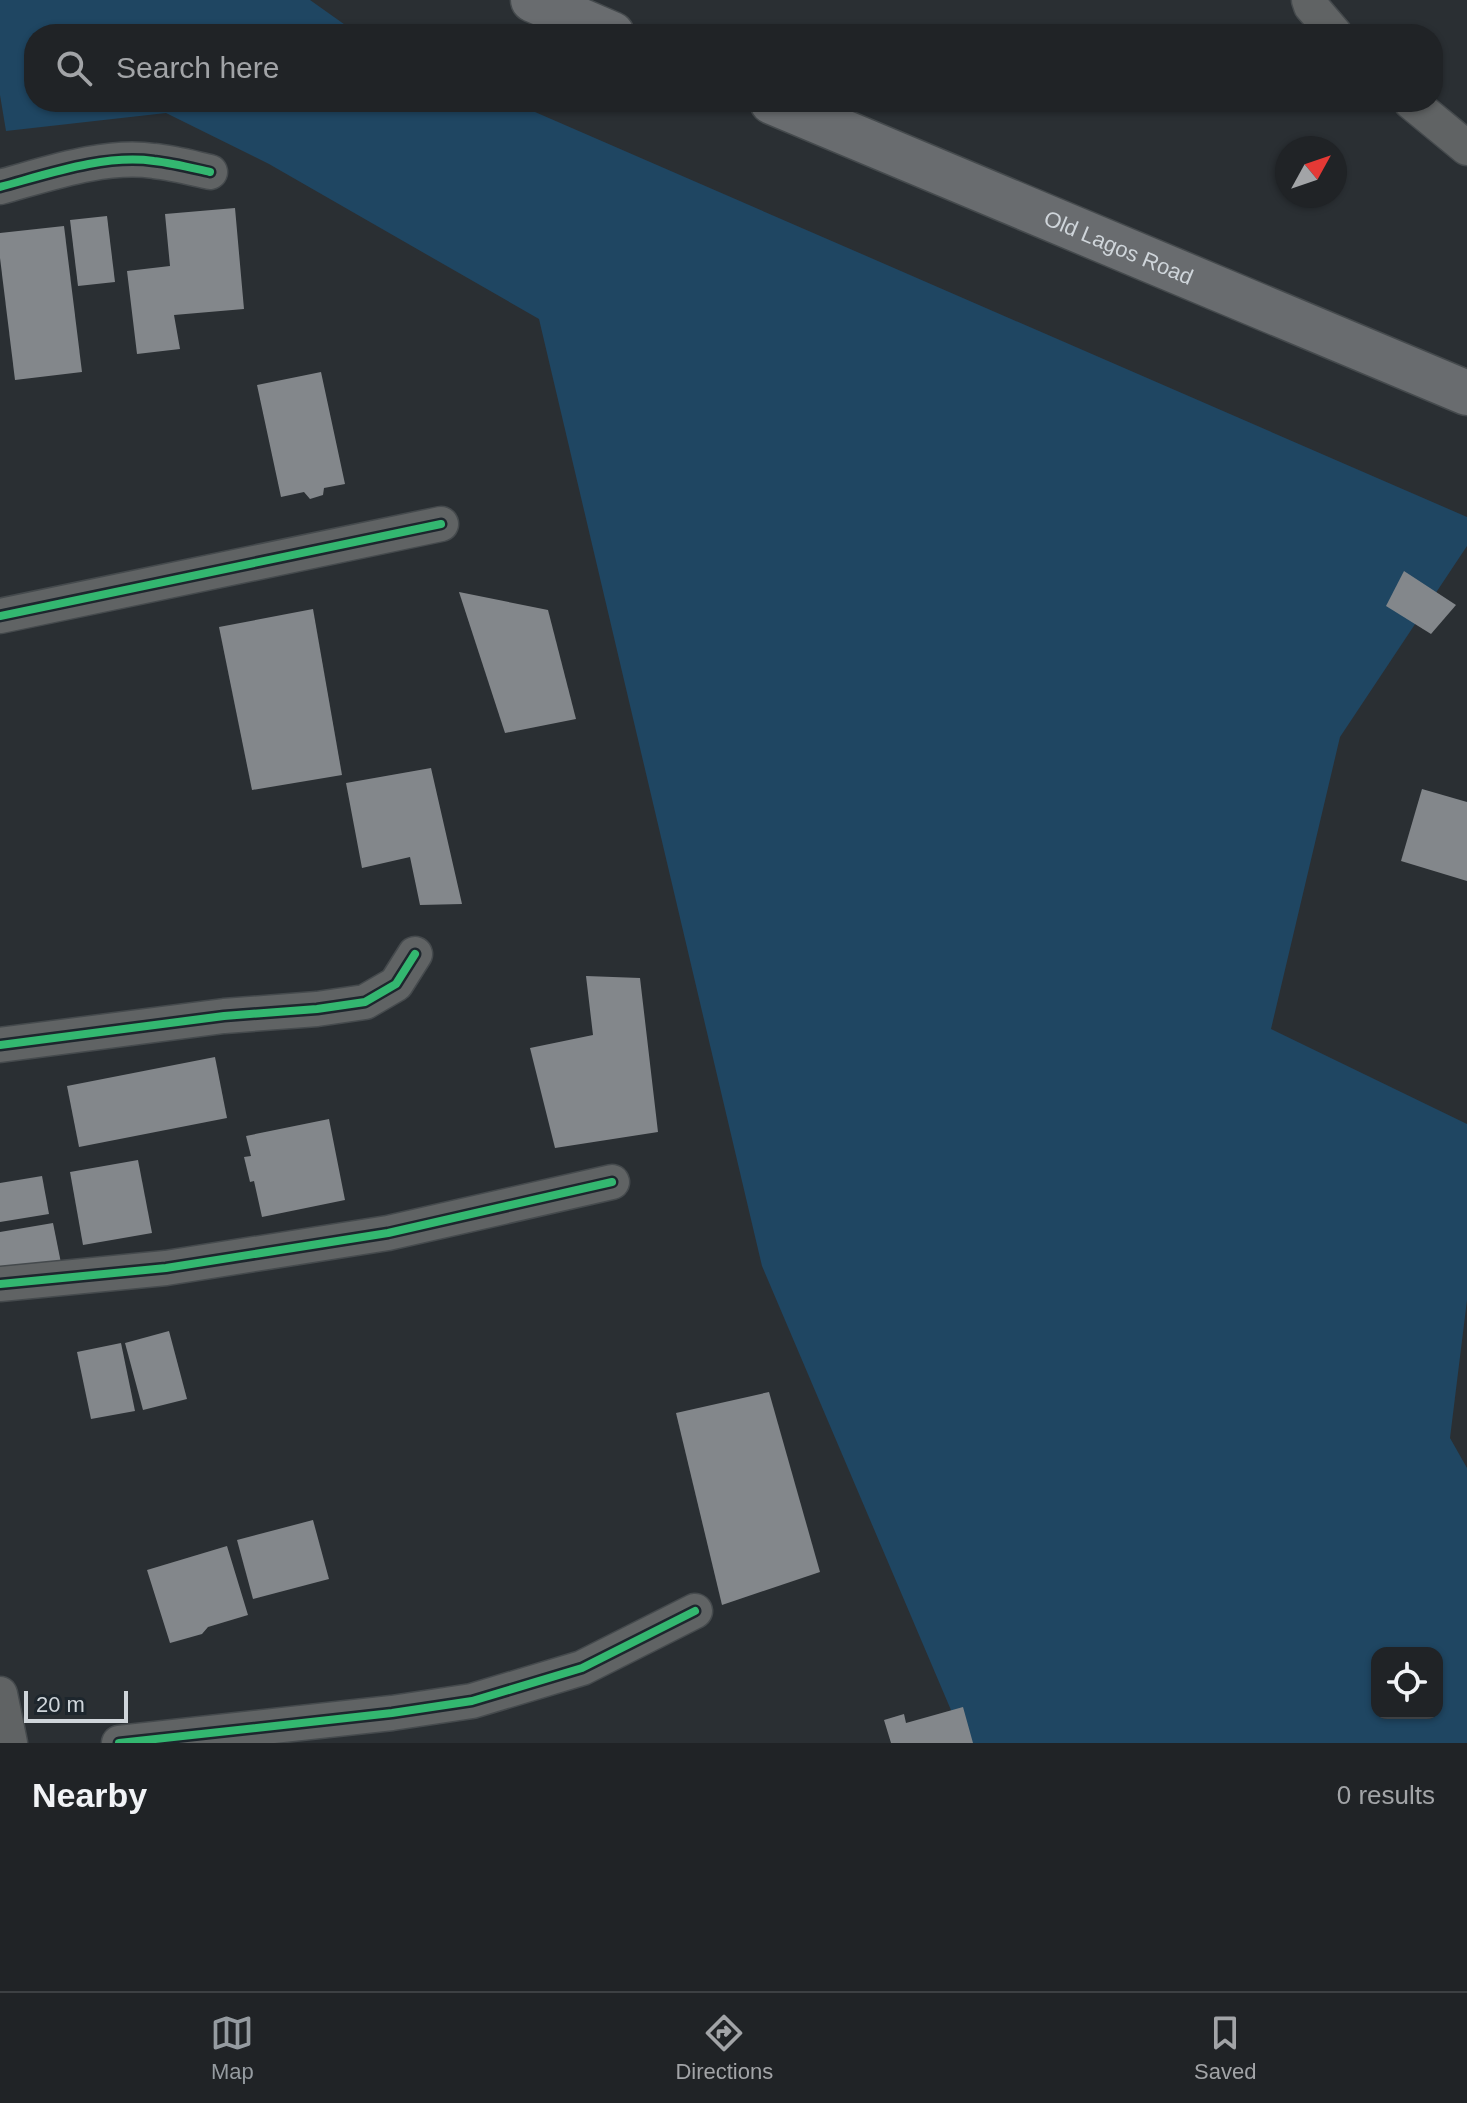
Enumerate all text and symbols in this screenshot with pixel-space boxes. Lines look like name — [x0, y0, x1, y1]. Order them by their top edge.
search box — [24, 24, 1443, 112]
icon: search — [52, 46, 96, 90]
text: Search here — [116, 51, 279, 84]
north arrow — [1275, 136, 1347, 208]
street label: Old Lagos Road — [1040, 205, 1197, 290]
map controls — [1371, 1647, 1443, 1719]
button: locate — [1371, 1647, 1443, 1719]
scale bar — [24, 1687, 128, 1723]
text: 20 m — [36, 1692, 85, 1717]
text: Nearby — [32, 1776, 147, 1814]
text: 0 results — [1337, 1780, 1435, 1810]
tab: Map — [210, 2011, 254, 2085]
tab: Directions — [675, 2011, 773, 2085]
tab: Saved — [1194, 2011, 1257, 2085]

